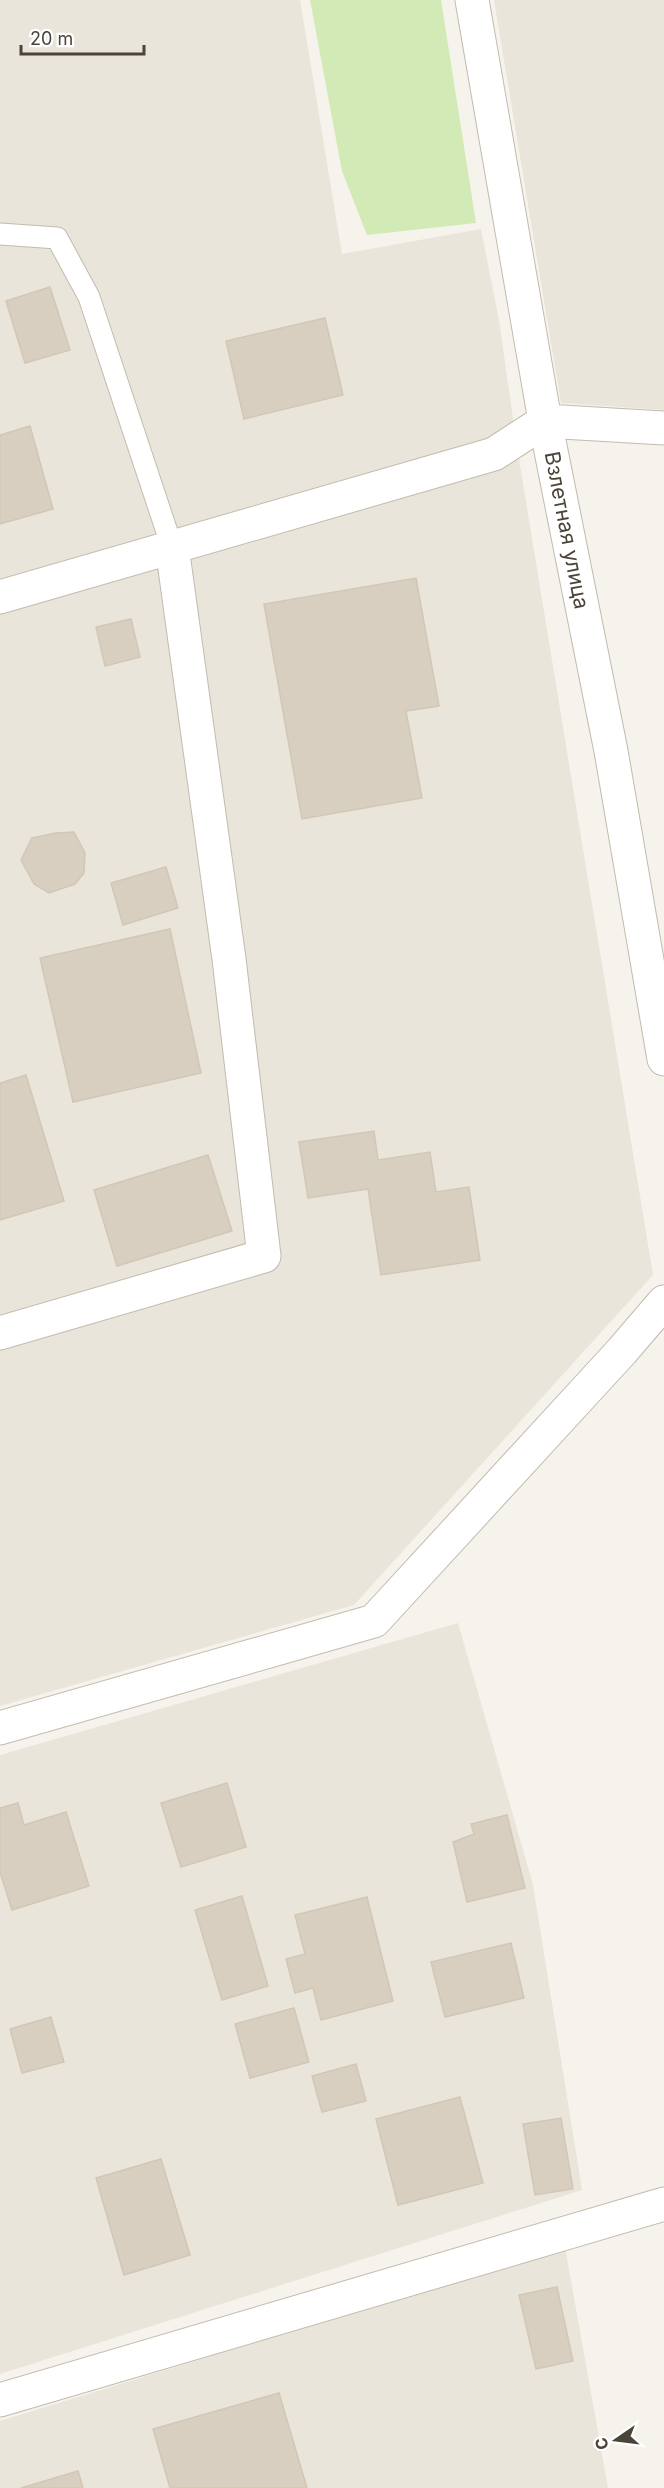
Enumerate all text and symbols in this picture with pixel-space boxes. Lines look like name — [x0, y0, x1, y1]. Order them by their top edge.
scale bar — [21, 18, 144, 56]
text: 20 m — [30, 28, 73, 49]
street label: Взлетная улица — [539, 449, 595, 611]
north arrow — [586, 2410, 646, 2470]
text: С — [590, 2435, 613, 2452]

